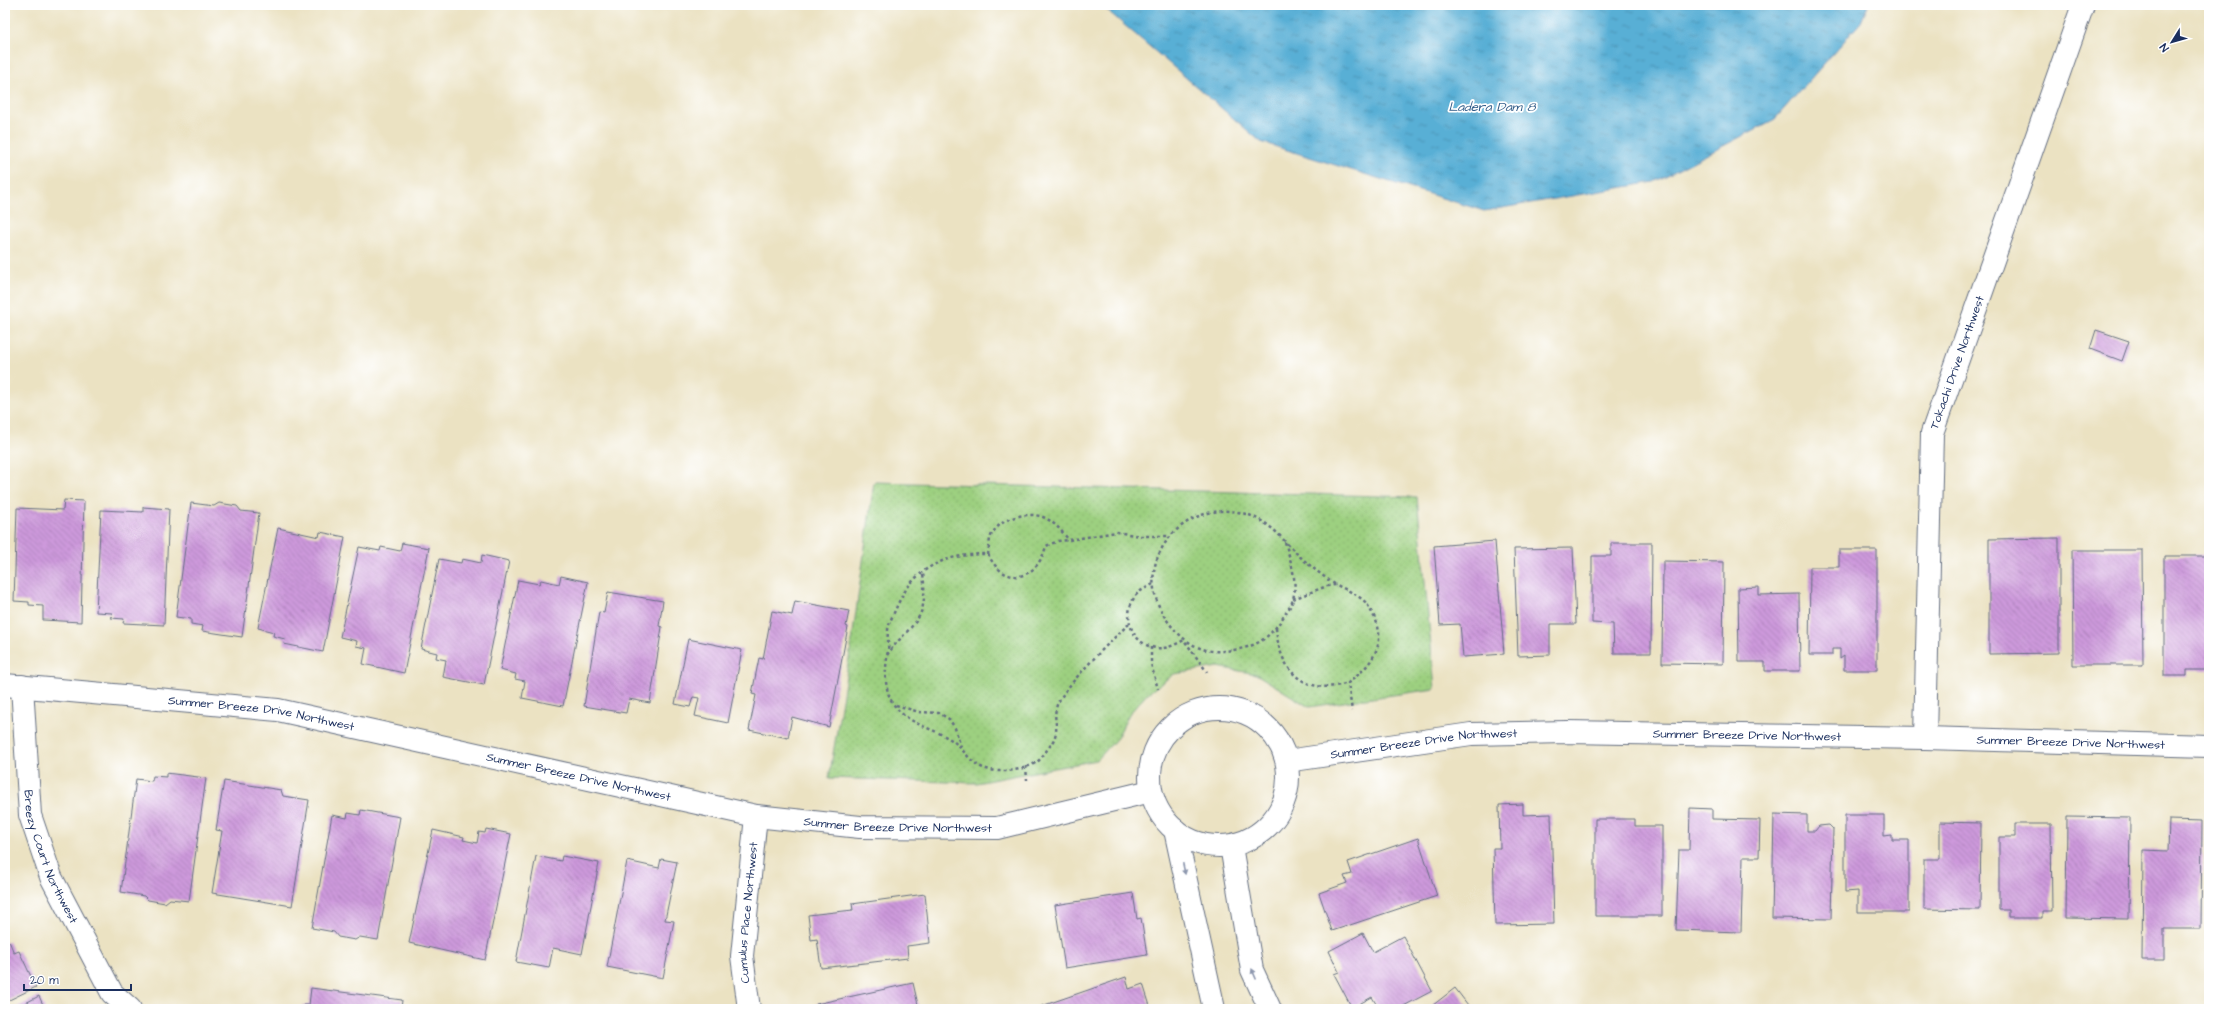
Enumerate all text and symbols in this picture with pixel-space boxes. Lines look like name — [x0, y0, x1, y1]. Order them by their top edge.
north arrow — [2152, 22, 2192, 62]
text: N — [2156, 40, 2172, 55]
water label: Ladera Dam 8 — [1448, 98, 1537, 116]
street label: Tokachi Drive Northwest — [1926, 293, 1988, 431]
street label: Summer Breeze Drive Northwest — [167, 691, 356, 735]
street label: Summer Breeze Drive Northwest — [1329, 725, 1518, 763]
street label: Summer Breeze Drive Northwest — [1653, 725, 1841, 745]
street label: Summer Breeze Drive Northwest — [1976, 731, 2165, 753]
street label: Summer Breeze Drive Northwest — [485, 748, 673, 805]
street label: Breezy Court Northwest — [20, 789, 82, 926]
street label: Summer Breeze Drive Northwest — [803, 813, 992, 836]
street label: Cumulus Place Northwest — [733, 841, 762, 984]
one-way arrow — [1181, 862, 1187, 875]
scale bar — [24, 966, 131, 992]
one-way arrow — [1251, 968, 1257, 979]
text: 20 m — [30, 972, 59, 989]

